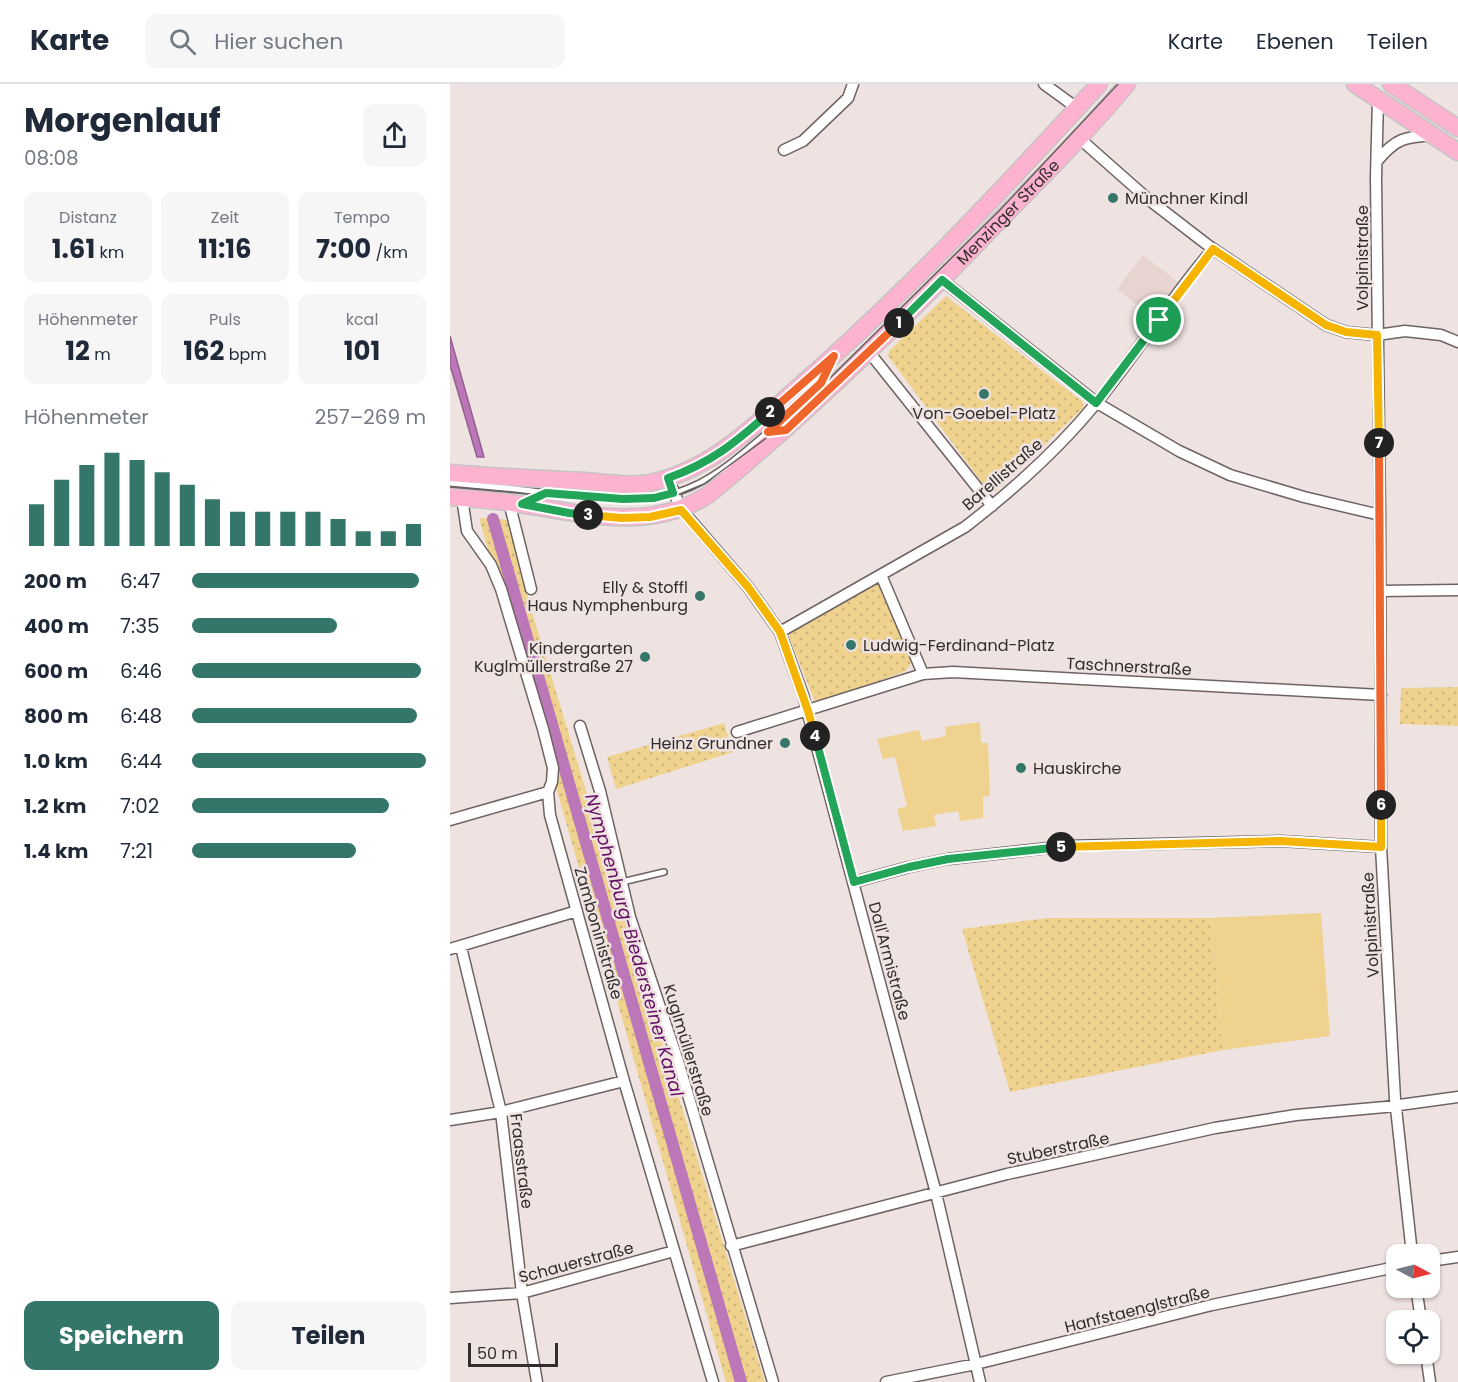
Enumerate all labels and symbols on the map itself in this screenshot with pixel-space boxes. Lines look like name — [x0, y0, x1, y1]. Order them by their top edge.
street label: Menzinger Straße — [951, 154, 1065, 270]
place label: Münchner Kindl — [1125, 187, 1248, 210]
marker: Münchner Kindl — [1106, 191, 1120, 205]
street label: Volpinistraße — [1351, 205, 1374, 311]
pin — [1133, 294, 1184, 345]
pin: 1 — [884, 308, 914, 338]
marker: Von-Goebel-Platz — [977, 387, 991, 401]
pin: 2 — [755, 397, 785, 427]
place label: Von-Goebel-Platz — [912, 402, 1056, 425]
pin: 7 — [1364, 428, 1394, 458]
street label: Barellistraße — [957, 433, 1048, 516]
pin: 3 — [573, 500, 603, 530]
place label: Elly & Stoffl Haus Nymphenburg — [527, 576, 688, 617]
marker: Elly & Stoffl Haus Nymphenburg — [693, 589, 707, 603]
place label: Ludwig-Ferdinand-Platz — [863, 634, 1054, 657]
place label: Kindergarten Kuglmüllerstraße 27 — [474, 637, 633, 678]
marker: Ludwig-Ferdinand-Platz — [844, 638, 858, 652]
marker: Kindergarten Kuglmüllerstraße 27 — [638, 650, 652, 664]
street label: Taschnerstraße — [1066, 652, 1192, 681]
pin: 4 — [800, 721, 830, 751]
place label: Heinz Grundner — [650, 732, 773, 755]
marker: Heinz Grundner — [778, 736, 792, 750]
place label: Hauskirche — [1033, 757, 1122, 780]
marker: Hauskirche — [1014, 761, 1028, 775]
water label: Nymphenburg-Biedersteiner Kanal — [579, 790, 690, 1100]
pin: 6 — [1366, 790, 1396, 820]
pin: 5 — [1046, 832, 1076, 862]
street label: Zamboninistraße — [569, 864, 628, 1002]
street label: Volpinistraße — [1356, 872, 1385, 978]
street label: Dall'Armistraße — [863, 899, 916, 1023]
street label: Kuglmüllerstraße — [658, 981, 720, 1119]
street label: Fraasstraße — [504, 1112, 539, 1210]
street label: Stuberstraße — [1005, 1126, 1111, 1171]
street label: Schauerstraße — [516, 1236, 636, 1289]
north arrow — [1386, 1244, 1440, 1298]
street label: Hanfstaenglstraße — [1062, 1280, 1212, 1339]
scale bar — [468, 1340, 558, 1368]

